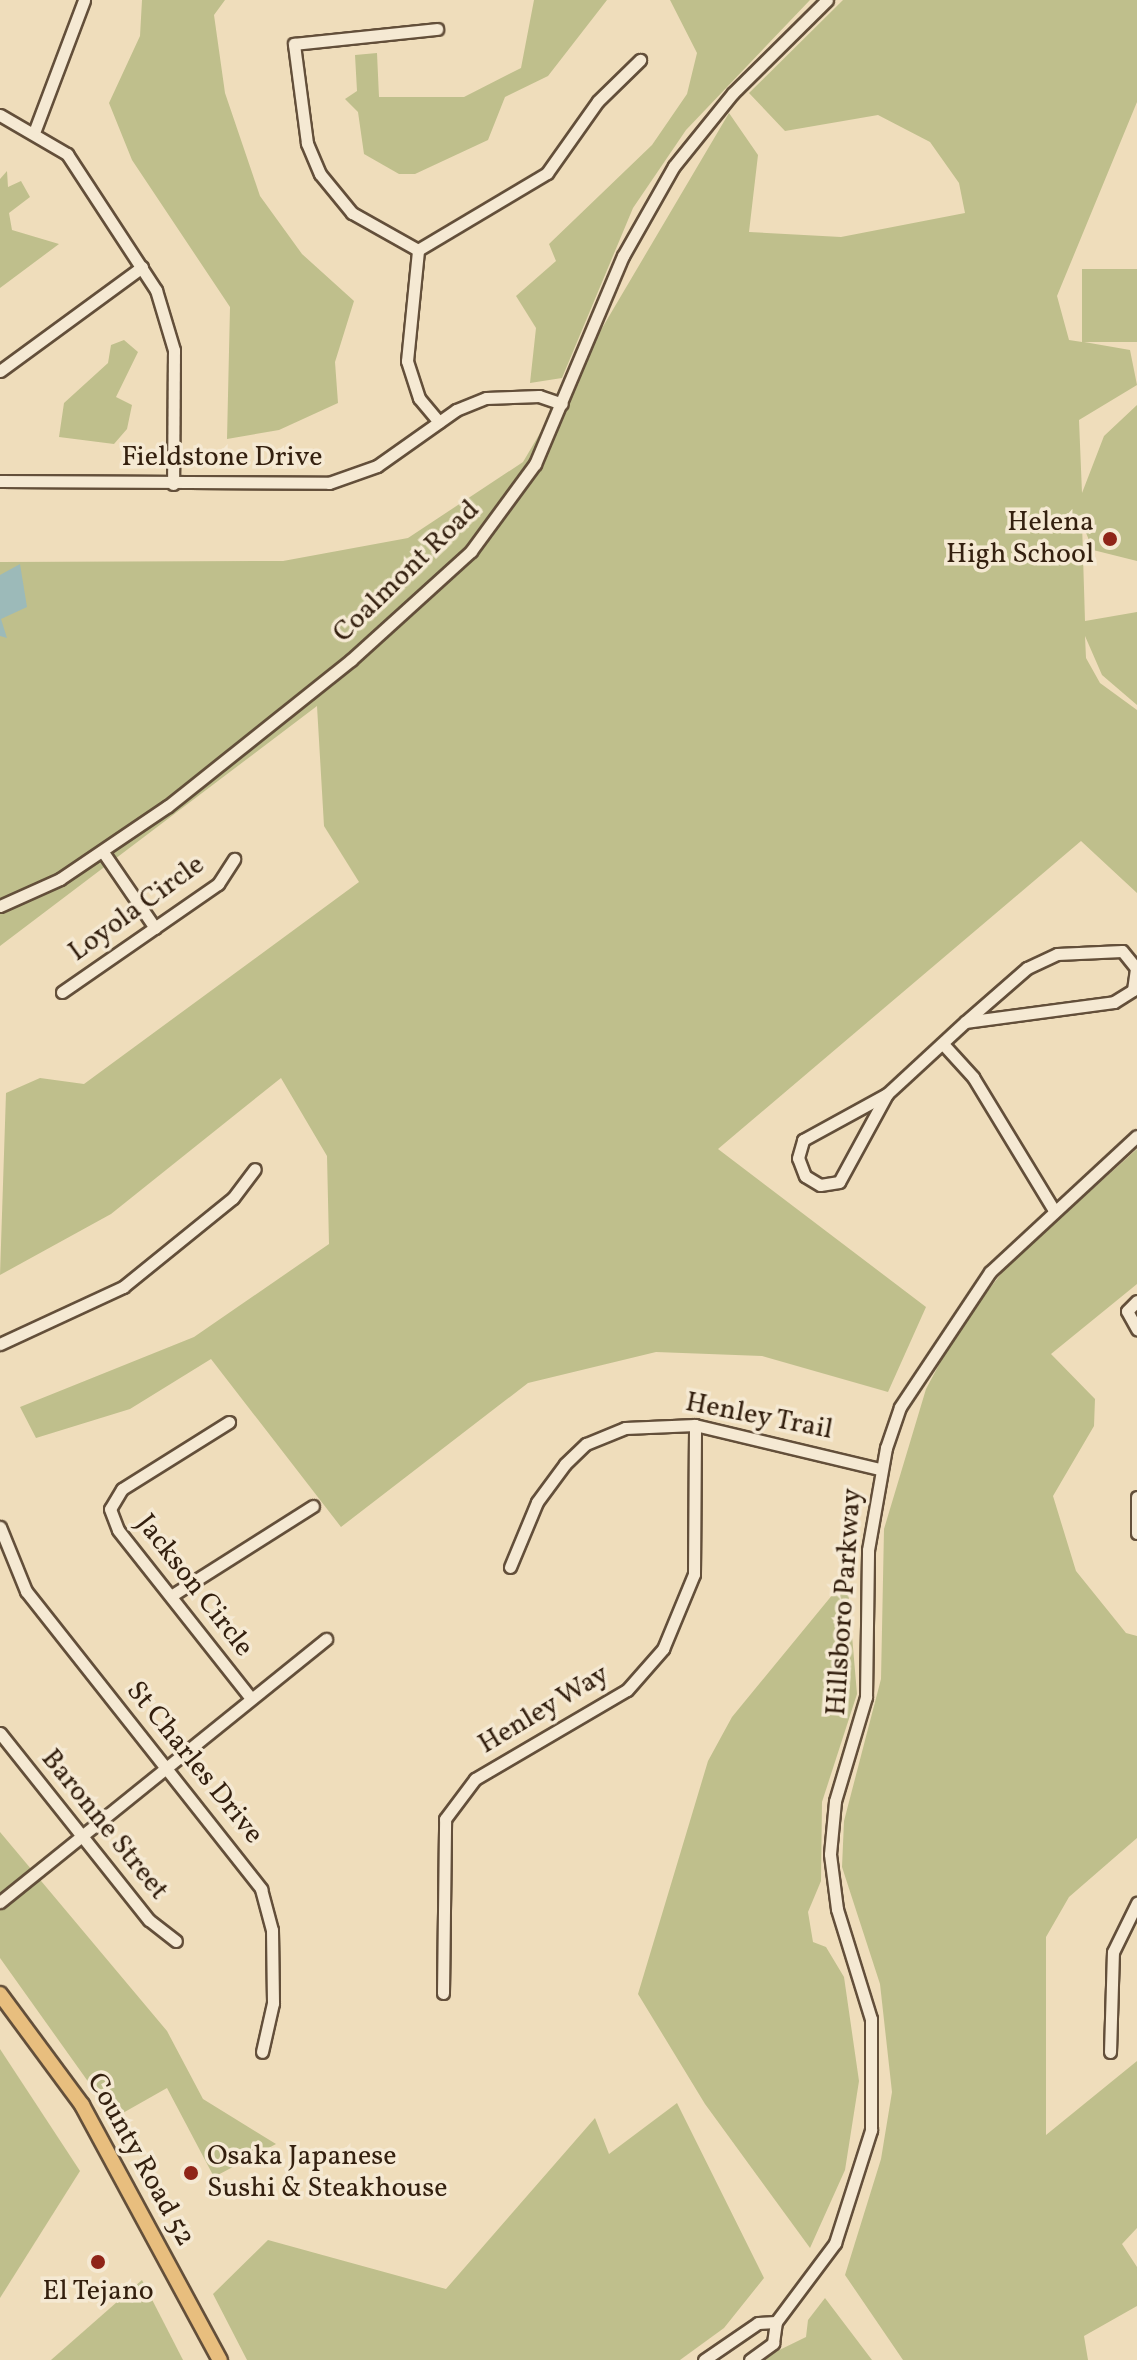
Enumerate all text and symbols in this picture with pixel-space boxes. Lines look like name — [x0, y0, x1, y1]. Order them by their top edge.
street label: Fieldstone Drive — [121, 441, 323, 475]
street label: Coalmont Road — [327, 494, 487, 650]
place label: Helena High School — [946, 506, 1094, 572]
marker: Helena High School — [1101, 530, 1119, 548]
street label: Loyola Circle — [63, 849, 211, 969]
street label: Henley Trail — [682, 1386, 836, 1448]
street label: Hillsboro Parkway — [820, 1487, 870, 1717]
street label: Jackson Circle — [128, 1508, 260, 1664]
street label: Henley Way — [472, 1658, 616, 1762]
street label: St Charles Drive — [118, 1675, 270, 1851]
street label: Baronne Street — [33, 1743, 175, 1907]
street label: County Road 52 — [78, 2067, 202, 2253]
place label: Osaka Japanese Sushi & Steakhouse — [207, 2140, 447, 2206]
marker: Osaka Japanese Sushi & Steakhouse — [182, 2164, 200, 2182]
marker: El Tejano — [89, 2253, 107, 2271]
place label: El Tejano — [42, 2275, 154, 2309]

